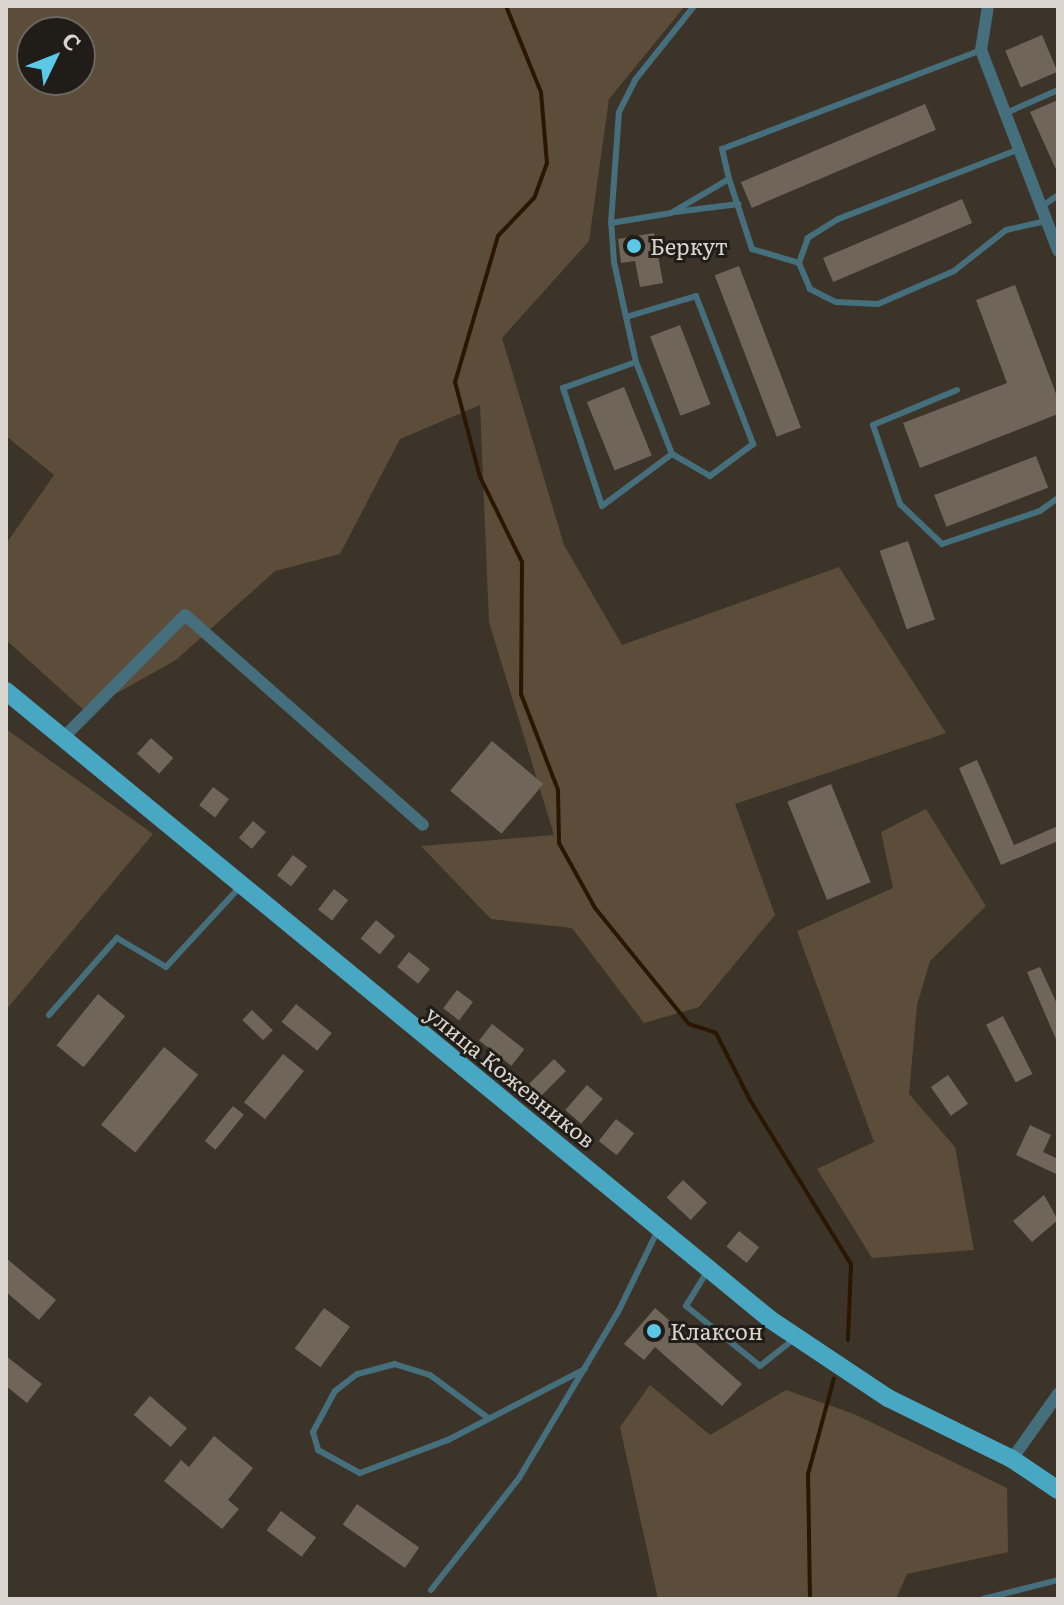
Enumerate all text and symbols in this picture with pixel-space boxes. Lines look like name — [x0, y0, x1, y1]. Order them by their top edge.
north arrow — [16, 16, 96, 96]
text: С — [55, 24, 90, 58]
place label: Беркут — [650, 233, 728, 259]
marker: Беркут — [625, 237, 643, 255]
street label: улица Кожевников — [421, 1000, 601, 1152]
place label: Клаксон — [670, 1318, 763, 1344]
marker: Клаксон — [645, 1322, 663, 1340]

